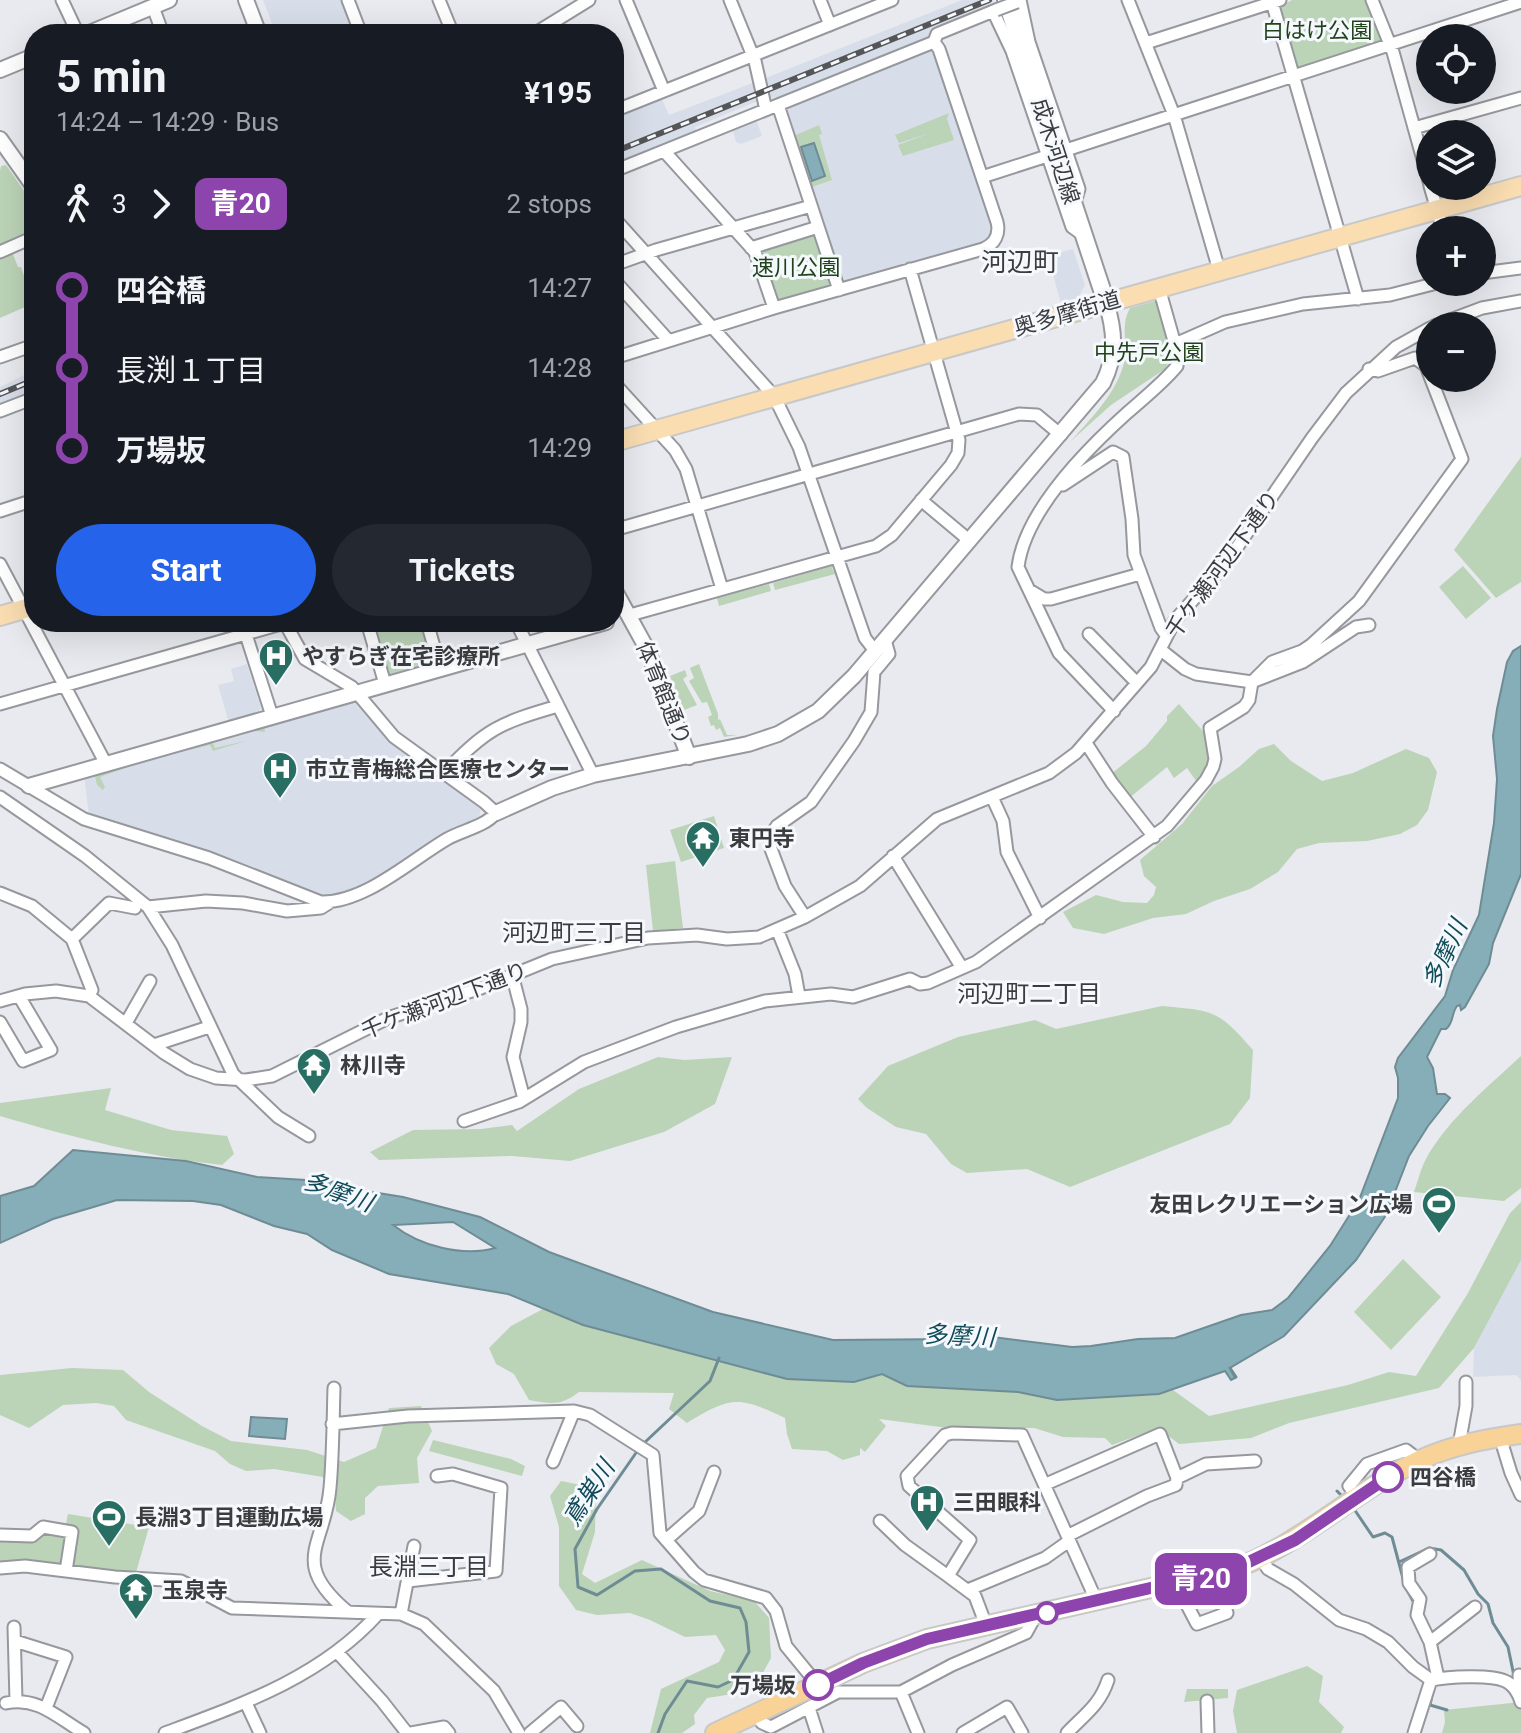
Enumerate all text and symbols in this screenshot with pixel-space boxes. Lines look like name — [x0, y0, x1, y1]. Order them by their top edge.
park label: 白はけ公園 — [1262, 18, 1372, 43]
map controls — [1416, 24, 1496, 392]
button: locate — [1416, 24, 1496, 104]
text: 5 min — [56, 51, 167, 103]
text: ¥195 — [524, 75, 592, 110]
street label: 成木河辺線 — [1027, 95, 1084, 207]
text: 14:24 – 14:29 · Bus — [56, 107, 279, 137]
button: layers — [1416, 120, 1496, 200]
icon: walk — [56, 182, 100, 226]
icon: forward — [139, 182, 183, 226]
text: 青20 — [211, 187, 271, 220]
text: 3 — [112, 189, 127, 219]
text: 2 stops — [506, 189, 592, 219]
button: + — [1416, 216, 1496, 296]
district label: 河辺町 — [981, 247, 1059, 277]
park label: 速川公園 — [752, 255, 840, 280]
text: 四谷橋 — [116, 273, 206, 308]
text: 14:27 — [527, 273, 592, 303]
street label: 奥多摩街道 — [1011, 286, 1123, 341]
button: − — [1416, 312, 1496, 392]
park label: 中先戸公園 — [1094, 340, 1204, 365]
text: 長渕１丁目 — [116, 353, 266, 388]
text: 14:28 — [527, 353, 592, 383]
text: 万場坂 — [116, 433, 206, 468]
text: 14:29 — [527, 433, 592, 463]
street label: 千ケ瀬河辺下通り — [1161, 486, 1284, 643]
button: Start — [56, 524, 316, 616]
button: Tickets — [332, 524, 592, 616]
hospital icon: やすらぎ在宅診療所 — [257, 637, 295, 687]
street label: 体育館通り — [631, 638, 696, 749]
place label: やすらぎ在宅診療所 — [302, 644, 500, 669]
hospital icon: 市立青梅総合医療センター — [261, 750, 299, 800]
place label: 市立青梅総合医療センター — [306, 757, 570, 782]
temple icon: 東円寺 — [684, 819, 722, 869]
place label: 東円寺 — [729, 826, 795, 851]
water label: 多摩川 — [1417, 913, 1474, 993]
district label: 河辺町三丁目 — [502, 919, 646, 947]
street label: 千ケ瀬河辺下通り — [358, 957, 531, 1044]
district label: 河辺町二丁目 — [957, 980, 1101, 1008]
temple icon: 林川寺 — [295, 1046, 333, 1096]
place label: 林川寺 — [340, 1053, 406, 1078]
water label: 多摩川 — [299, 1167, 379, 1218]
sports icon: 友田レクリエーション広場 — [1420, 1185, 1458, 1235]
place label: 友田レクリエーション広場 — [1149, 1192, 1413, 1217]
water label: 多摩川 — [922, 1320, 999, 1352]
water label: 鳶巣川 — [558, 1453, 622, 1531]
marker: 四谷橋 — [1373, 1462, 1403, 1492]
place label: 四谷橋 — [1410, 1465, 1476, 1490]
hospital icon: 三田眼科 — [908, 1483, 946, 1533]
place label: 三田眼科 — [953, 1490, 1041, 1515]
sports icon: 長淵3丁目運動広場 — [90, 1498, 128, 1548]
place label: 長淵3丁目運動広場 — [135, 1505, 324, 1530]
district label: 長淵三丁目 — [369, 1553, 489, 1581]
line badge: 青20 — [1155, 1553, 1247, 1605]
text: 青20 — [1171, 1562, 1231, 1595]
temple icon: 玉泉寺 — [117, 1571, 155, 1621]
place label: 玉泉寺 — [162, 1578, 228, 1603]
unlabelled marker — [1036, 1602, 1058, 1624]
marker: 万場坂 — [803, 1670, 833, 1700]
place label: 万場坂 — [730, 1673, 796, 1698]

